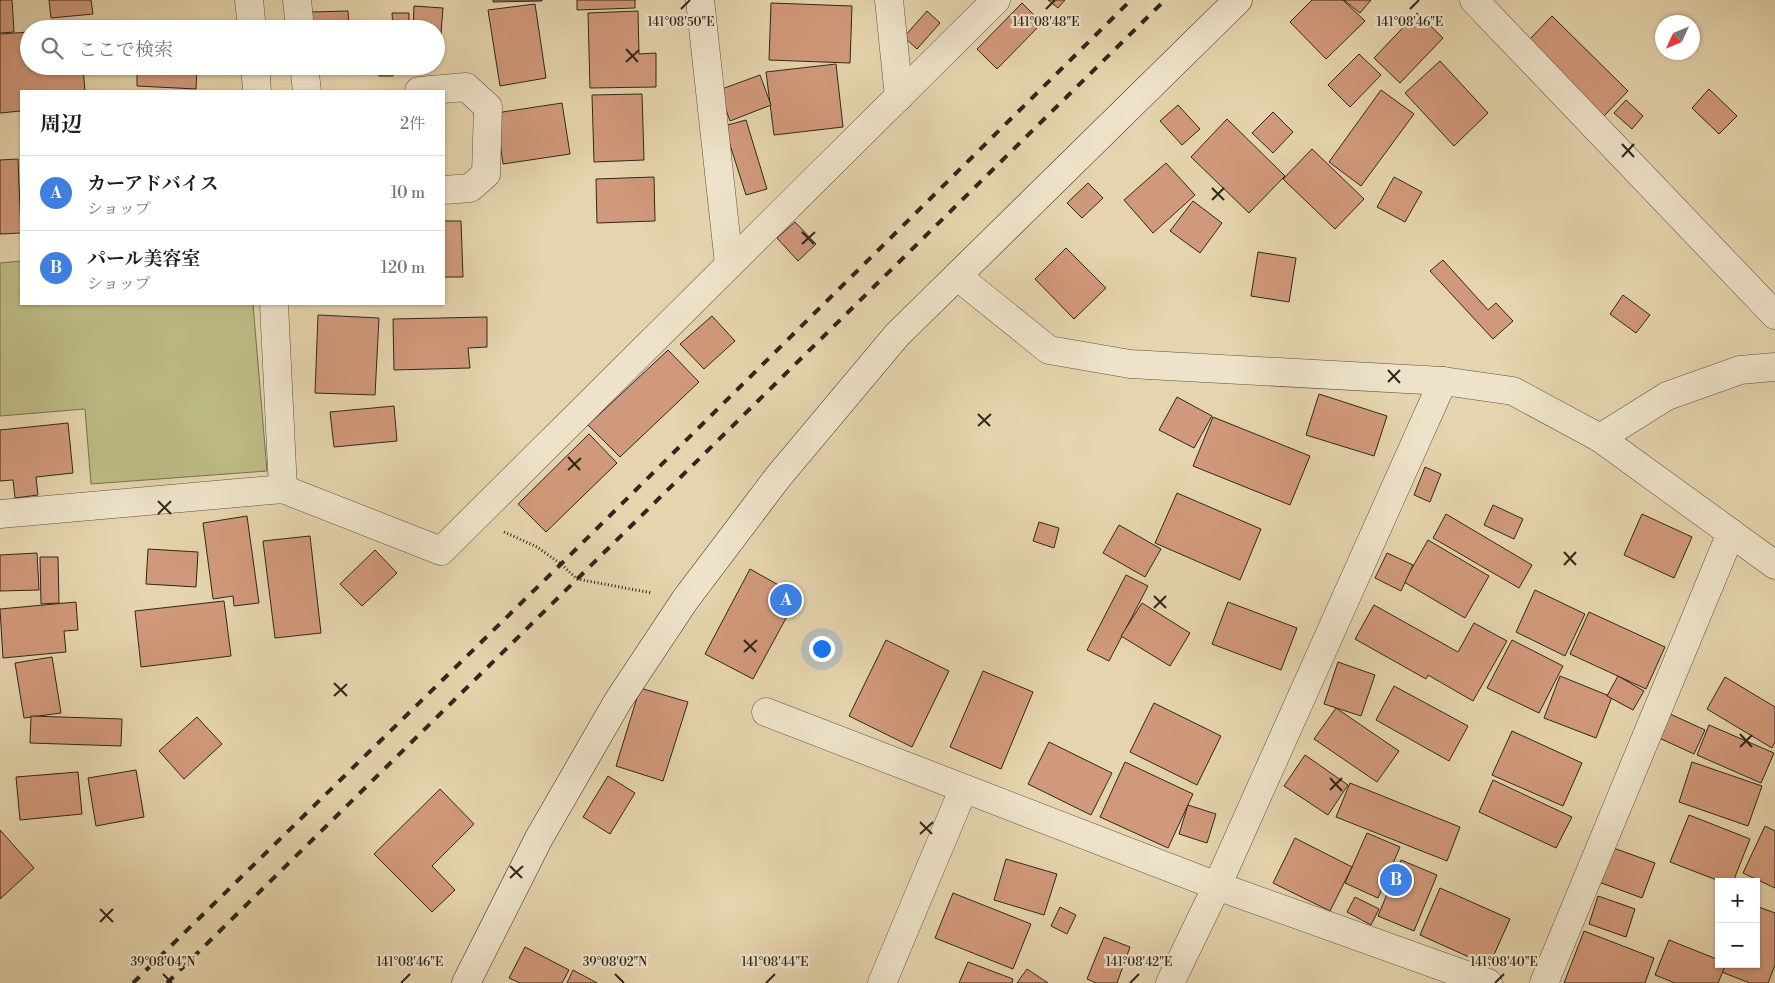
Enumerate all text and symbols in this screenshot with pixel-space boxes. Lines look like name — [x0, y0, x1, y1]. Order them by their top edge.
text: 141°08'50"E — [648, 15, 714, 30]
text: 141°08'48"E — [1013, 15, 1079, 30]
text: 141°08'46"E — [1377, 15, 1443, 30]
north arrow — [1655, 15, 1700, 60]
search box — [20, 20, 445, 75]
icon: search — [38, 34, 66, 62]
text: ここで検索 — [78, 38, 173, 62]
text: 周辺 — [40, 112, 82, 138]
text: 2件 — [400, 114, 425, 134]
text: カーアドバイス — [87, 172, 218, 196]
text: A — [50, 183, 62, 203]
text: 10 m — [391, 183, 425, 203]
text: ショップ — [87, 199, 151, 219]
text: パール美容室 — [87, 247, 201, 271]
text: B — [50, 258, 62, 278]
text: 120 m — [381, 258, 425, 278]
text: ショップ — [87, 274, 151, 294]
pin: A — [770, 581, 802, 619]
your location — [809, 636, 835, 662]
pin: B — [1380, 861, 1412, 899]
map controls — [1715, 878, 1760, 968]
button: + — [1715, 878, 1760, 923]
button: − — [1715, 923, 1760, 968]
text: 39°08'04"N — [130, 955, 196, 970]
text: 141°08'46"E — [377, 955, 443, 970]
text: 39°08'02"N — [583, 955, 647, 970]
text: 141°08'44"E — [742, 955, 808, 970]
text: 141°08'42"E — [1106, 955, 1172, 970]
text: 141°08'40"E — [1470, 955, 1538, 970]

